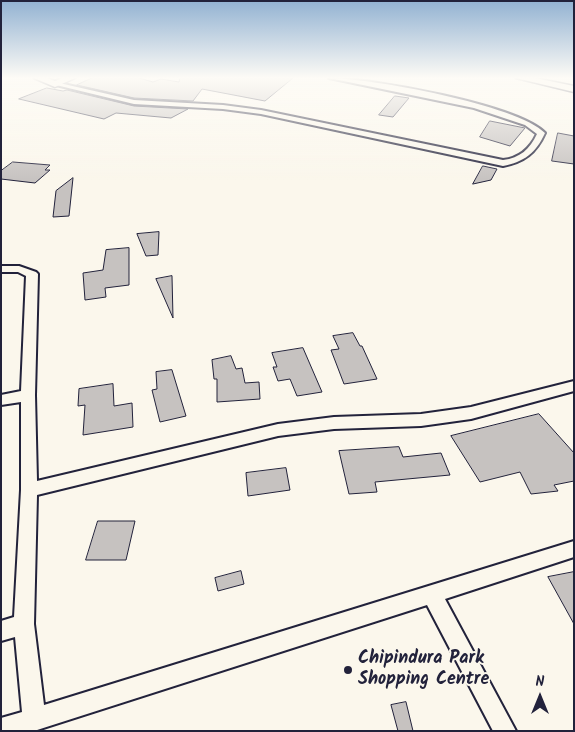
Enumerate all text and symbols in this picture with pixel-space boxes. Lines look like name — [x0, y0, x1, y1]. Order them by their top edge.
place label: Chipindura Park Shopping Centre — [358, 649, 489, 692]
marker: Chipindura Park Shopping Centre — [342, 664, 354, 676]
text: N — [536, 671, 544, 693]
north arrow — [515, 672, 565, 722]

